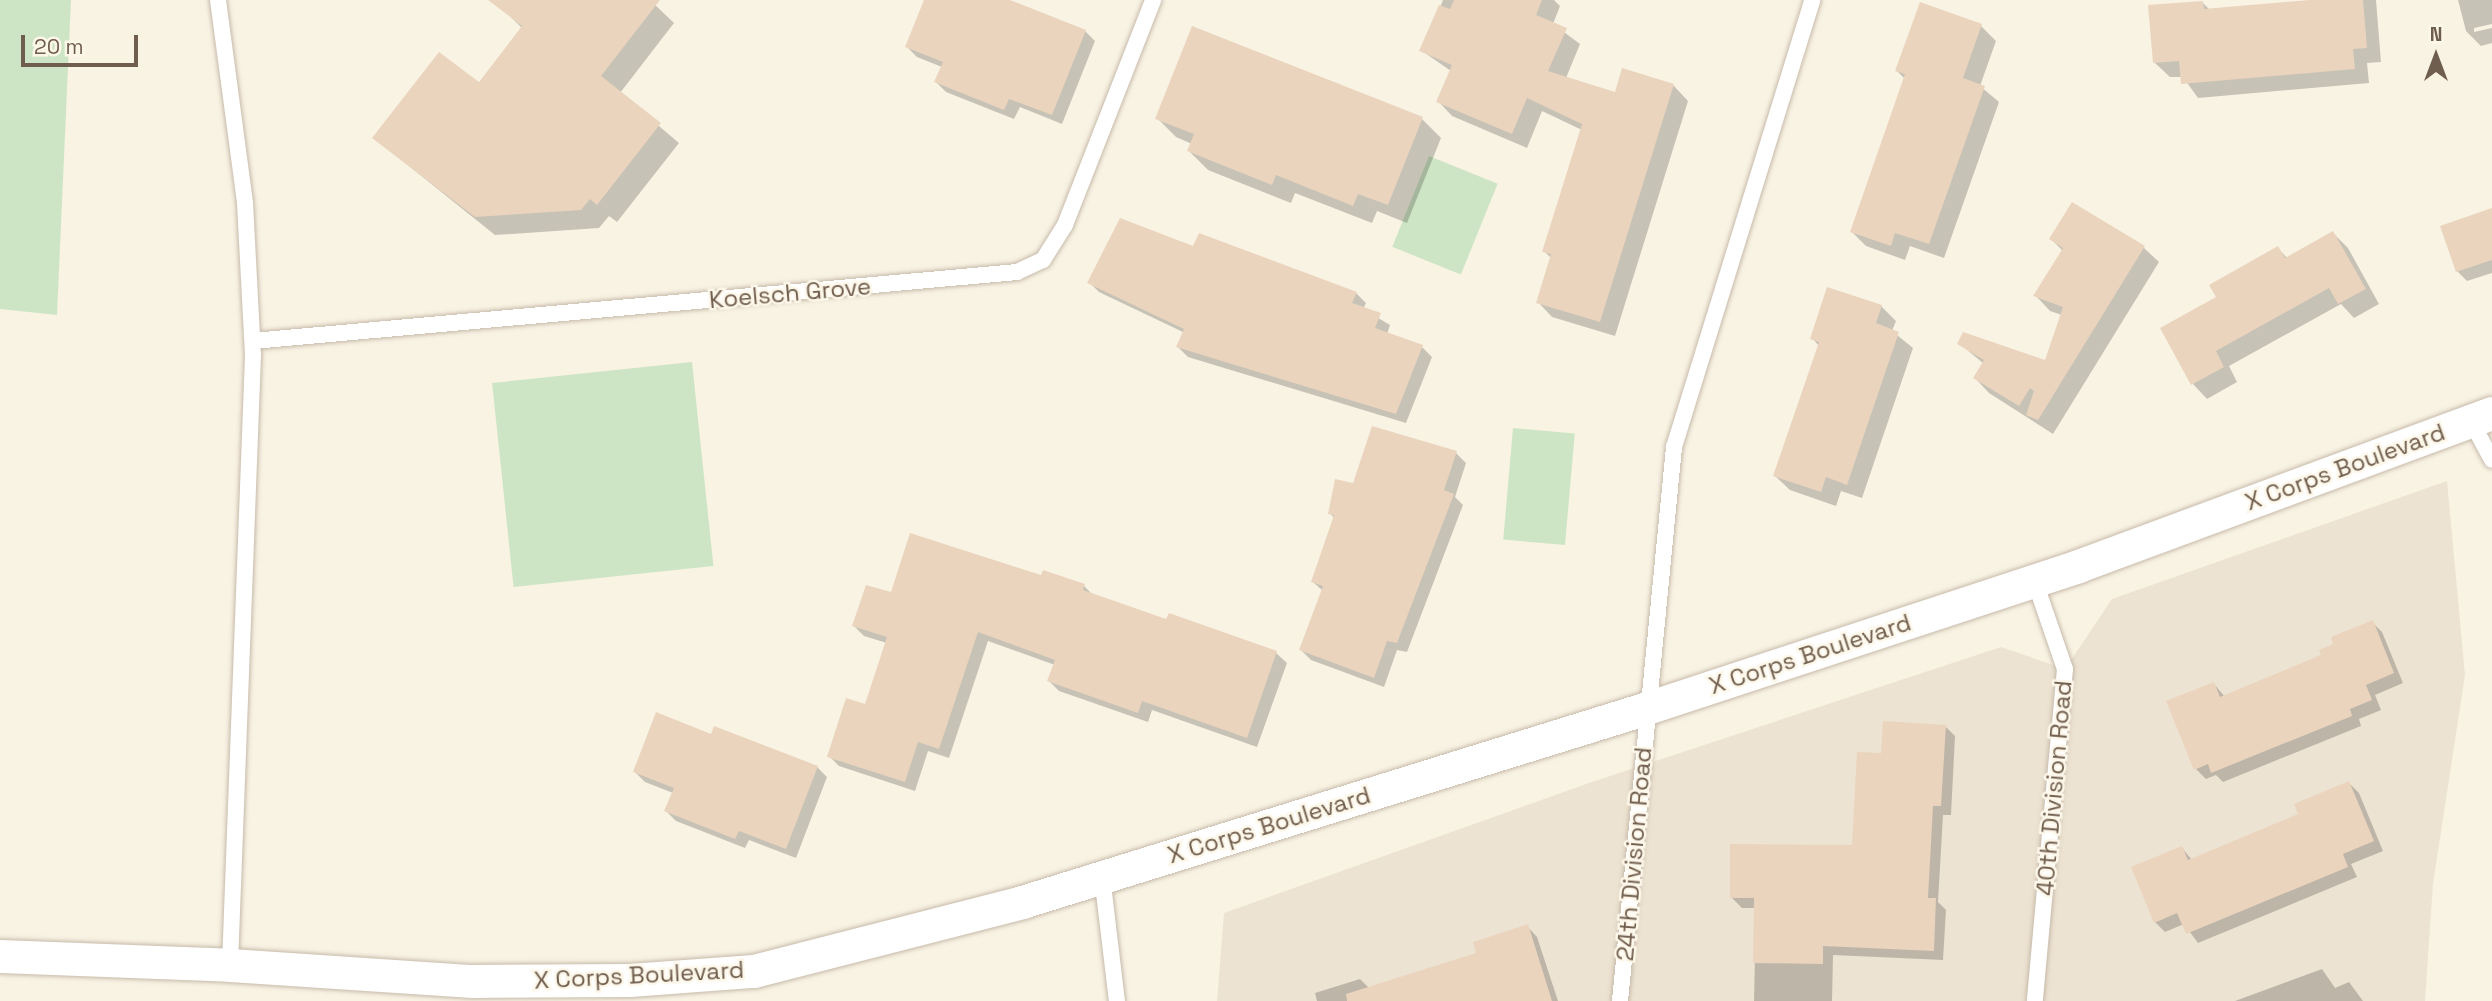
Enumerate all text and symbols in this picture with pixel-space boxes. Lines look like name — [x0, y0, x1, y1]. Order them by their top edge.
scale bar — [24, 21, 142, 65]
north arrow — [2401, 21, 2471, 91]
text: N — [2430, 22, 2442, 47]
text: 20 m — [34, 33, 84, 60]
street label: Koelsch Grove — [708, 272, 872, 314]
street label: X Corps Boulevard — [2241, 417, 2449, 517]
street label: X Corps Boulevard — [1705, 608, 1915, 700]
street label: 40th Division Road — [2030, 679, 2078, 897]
street label: 24th Division Road — [1610, 746, 1658, 962]
street label: X Corps Boulevard — [1164, 780, 1374, 870]
street label: X Corps Boulevard — [533, 955, 745, 995]

